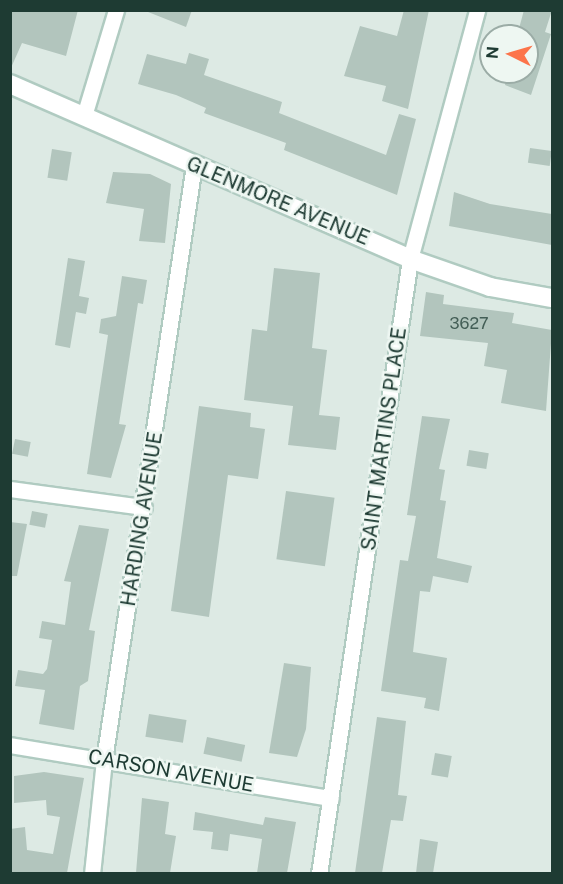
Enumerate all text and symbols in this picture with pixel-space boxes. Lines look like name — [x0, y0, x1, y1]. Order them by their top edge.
north arrow — [479, 24, 539, 84]
text: N — [483, 46, 503, 60]
street label: GLENMORE AVENUE — [183, 152, 373, 250]
house number: 3627 — [449, 314, 489, 334]
street label: SAINT MARTINS PLACE — [356, 326, 412, 552]
street label: HARDING AVENUE — [116, 430, 168, 608]
street label: CARSON AVENUE — [86, 745, 256, 797]

